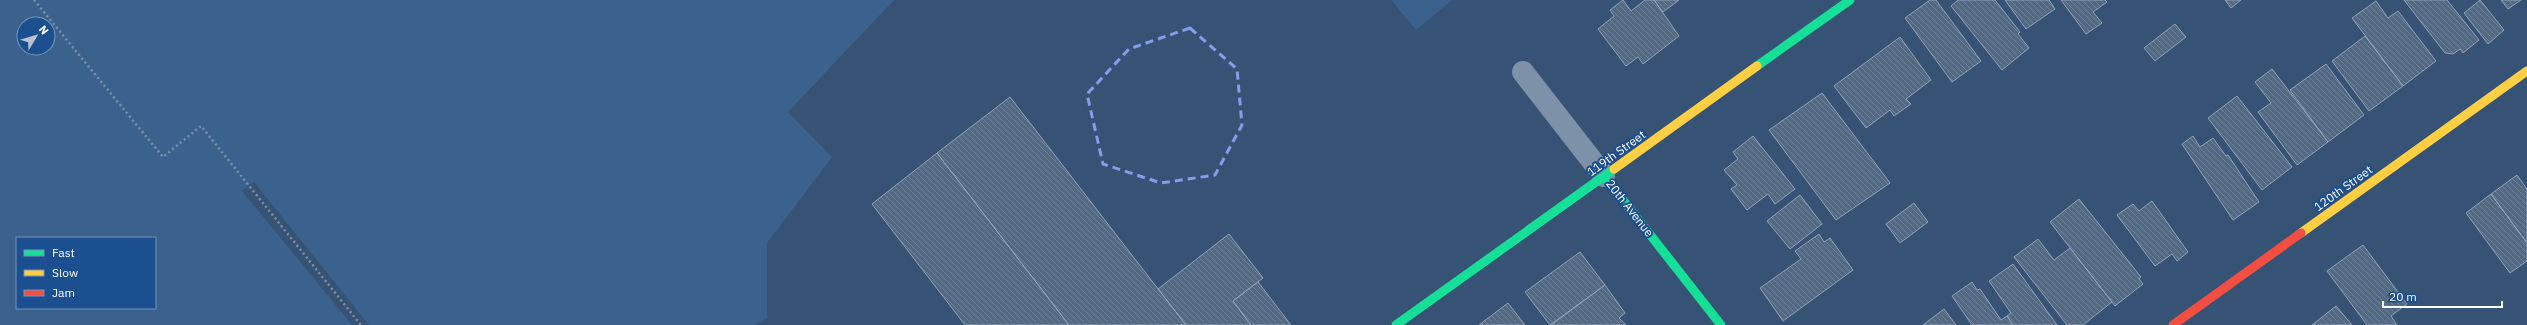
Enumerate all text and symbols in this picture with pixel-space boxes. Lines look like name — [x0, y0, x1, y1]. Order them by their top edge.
north arrow — [16, 16, 56, 56]
text: N — [36, 22, 52, 37]
street label: 119th Street — [1584, 127, 1648, 179]
street label: 120th Street — [2311, 162, 2375, 214]
street label: 20th Avenue — [1603, 176, 1657, 240]
legend — [16, 237, 156, 309]
text: Fast — [52, 245, 75, 260]
text: Slow — [52, 265, 78, 280]
scale bar — [2383, 283, 2502, 309]
text: Jam — [52, 285, 75, 300]
text: 20 m — [2389, 289, 2417, 304]

